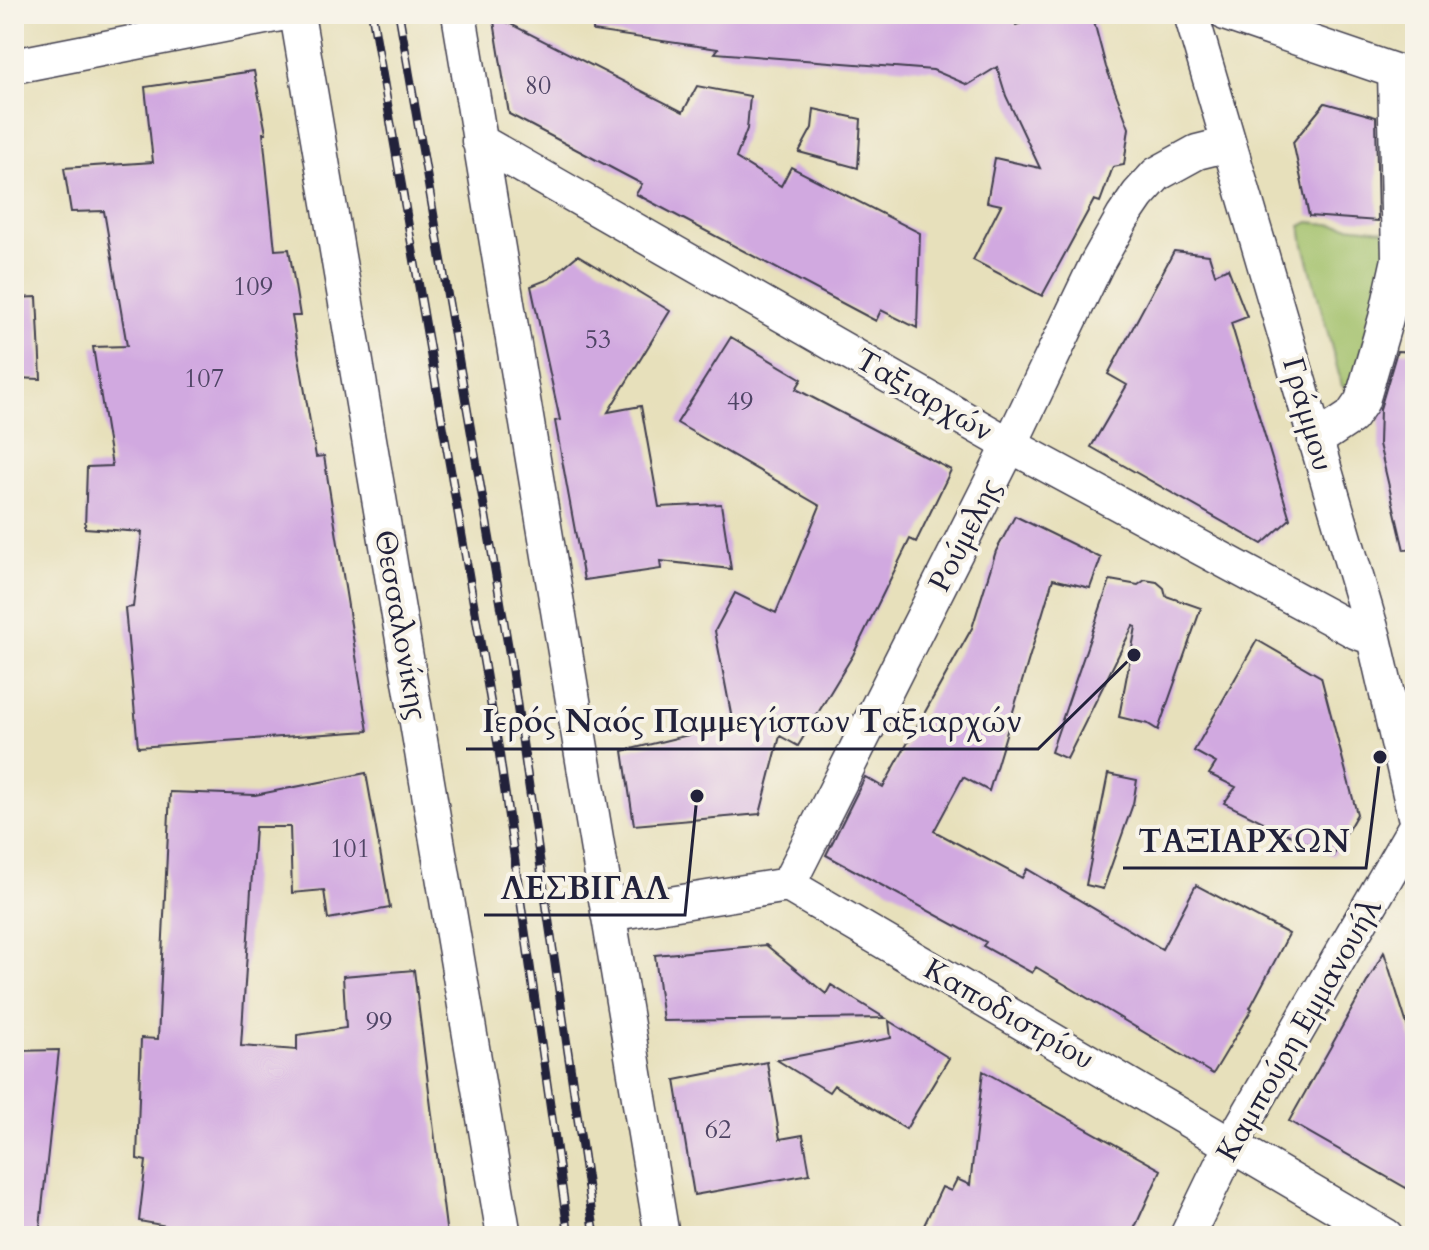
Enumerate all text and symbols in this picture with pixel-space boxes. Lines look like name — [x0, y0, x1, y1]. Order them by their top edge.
house number: 80 — [525, 68, 551, 103]
house number: 109 — [233, 269, 273, 304]
house number: 53 — [585, 322, 611, 357]
street label: Ταξιαρχών — [848, 339, 1000, 451]
street label: Γράμμου — [1272, 352, 1344, 476]
house number: 107 — [184, 361, 224, 396]
house number: 49 — [727, 384, 753, 419]
street label: Ρούμελης — [919, 471, 1011, 599]
street label: Θεσσαλονίκης — [364, 527, 438, 723]
callout: Ιερός Ναός Παμμεγίστων Ταξιαρχών — [466, 693, 1038, 749]
text: Ιερός Ναός Παμμεγίστων Ταξιαρχών — [482, 700, 1022, 744]
callout: ΤΑΞΙΑΡΧΩΝ — [1123, 812, 1366, 868]
text: ΤΑΞΙΑΡΧΩΝ — [1138, 820, 1350, 864]
house number: 101 — [330, 831, 370, 866]
callout: ΛΕΣΒΙΓΑΛ — [484, 859, 685, 915]
text: ΛΕΣΒΙΓΑΛ — [501, 867, 669, 911]
street label: Καμπούρη Εμμανουήλ — [1207, 890, 1392, 1169]
street label: Καποδιστρίου — [916, 949, 1102, 1079]
house number: 99 — [366, 1004, 392, 1039]
house number: 62 — [705, 1112, 731, 1147]

